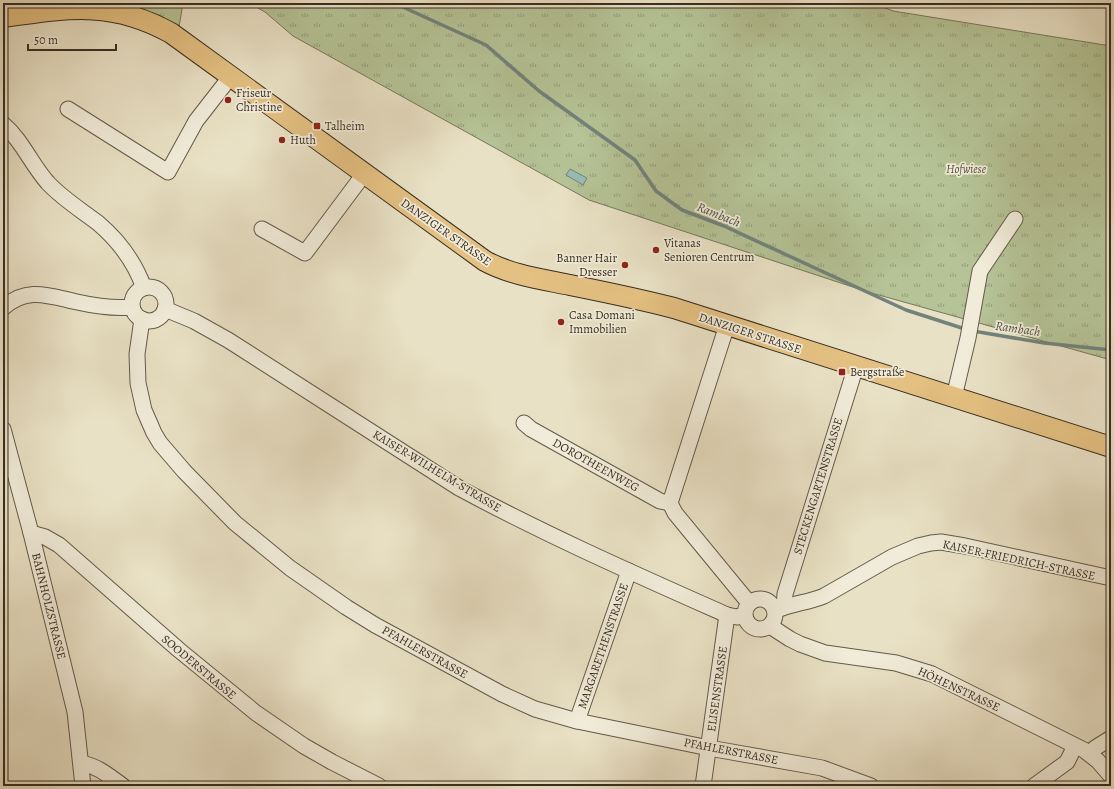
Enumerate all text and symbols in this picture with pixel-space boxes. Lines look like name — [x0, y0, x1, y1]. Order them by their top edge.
scale bar — [28, 26, 116, 52]
text: 50 m — [34, 32, 58, 48]
place label: Friseur Christine — [236, 85, 282, 115]
marker: Friseur Christine — [223, 95, 233, 105]
place label: Talheim — [325, 118, 365, 134]
marker: Talheim — [312, 121, 322, 131]
place label: Huth — [290, 132, 317, 148]
marker: Huth — [277, 135, 287, 145]
park label: Hofwiese — [946, 161, 987, 177]
street label: DANZIGER STRASSE — [398, 195, 494, 269]
water label: Rambach — [695, 198, 743, 231]
place label: Vitanas Senioren Centrum — [663, 235, 755, 265]
marker: Vitanas Senioren Centrum — [651, 245, 661, 255]
place label: Banner Hair Dresser — [556, 250, 617, 280]
marker: Banner Hair Dresser — [620, 260, 630, 270]
place label: Casa Domani Immobilien — [569, 307, 635, 337]
street label: DANZIGER STRASSE — [697, 309, 803, 357]
marker: Casa Domani Immobilien — [556, 317, 566, 327]
water label: Rambach — [994, 317, 1042, 340]
place label: Bergstraße — [850, 364, 904, 380]
marker: Bergstraße — [837, 367, 847, 377]
street label: STECKENGARTENSTRASSE — [790, 416, 846, 556]
street label: KAISER-WILHELM-STRASSE — [370, 426, 504, 516]
street label: DOROTHEENWEG — [550, 435, 642, 495]
street label: KAISER-FRIEDRICH-STRASSE — [941, 536, 1097, 584]
street label: BAHNHOLZSTRASSE — [28, 551, 70, 661]
street label: MARGARETHENSTRASSE — [574, 581, 632, 711]
street label: PFAHLERSTRASSE — [379, 622, 471, 682]
street label: SOODERSTRASSE — [158, 631, 240, 703]
street label: ELISENSTRASSE — [703, 645, 731, 733]
street label: HÖHENSTRASSE — [915, 663, 1003, 715]
street label: PFAHLERSTRASSE — [682, 734, 780, 768]

